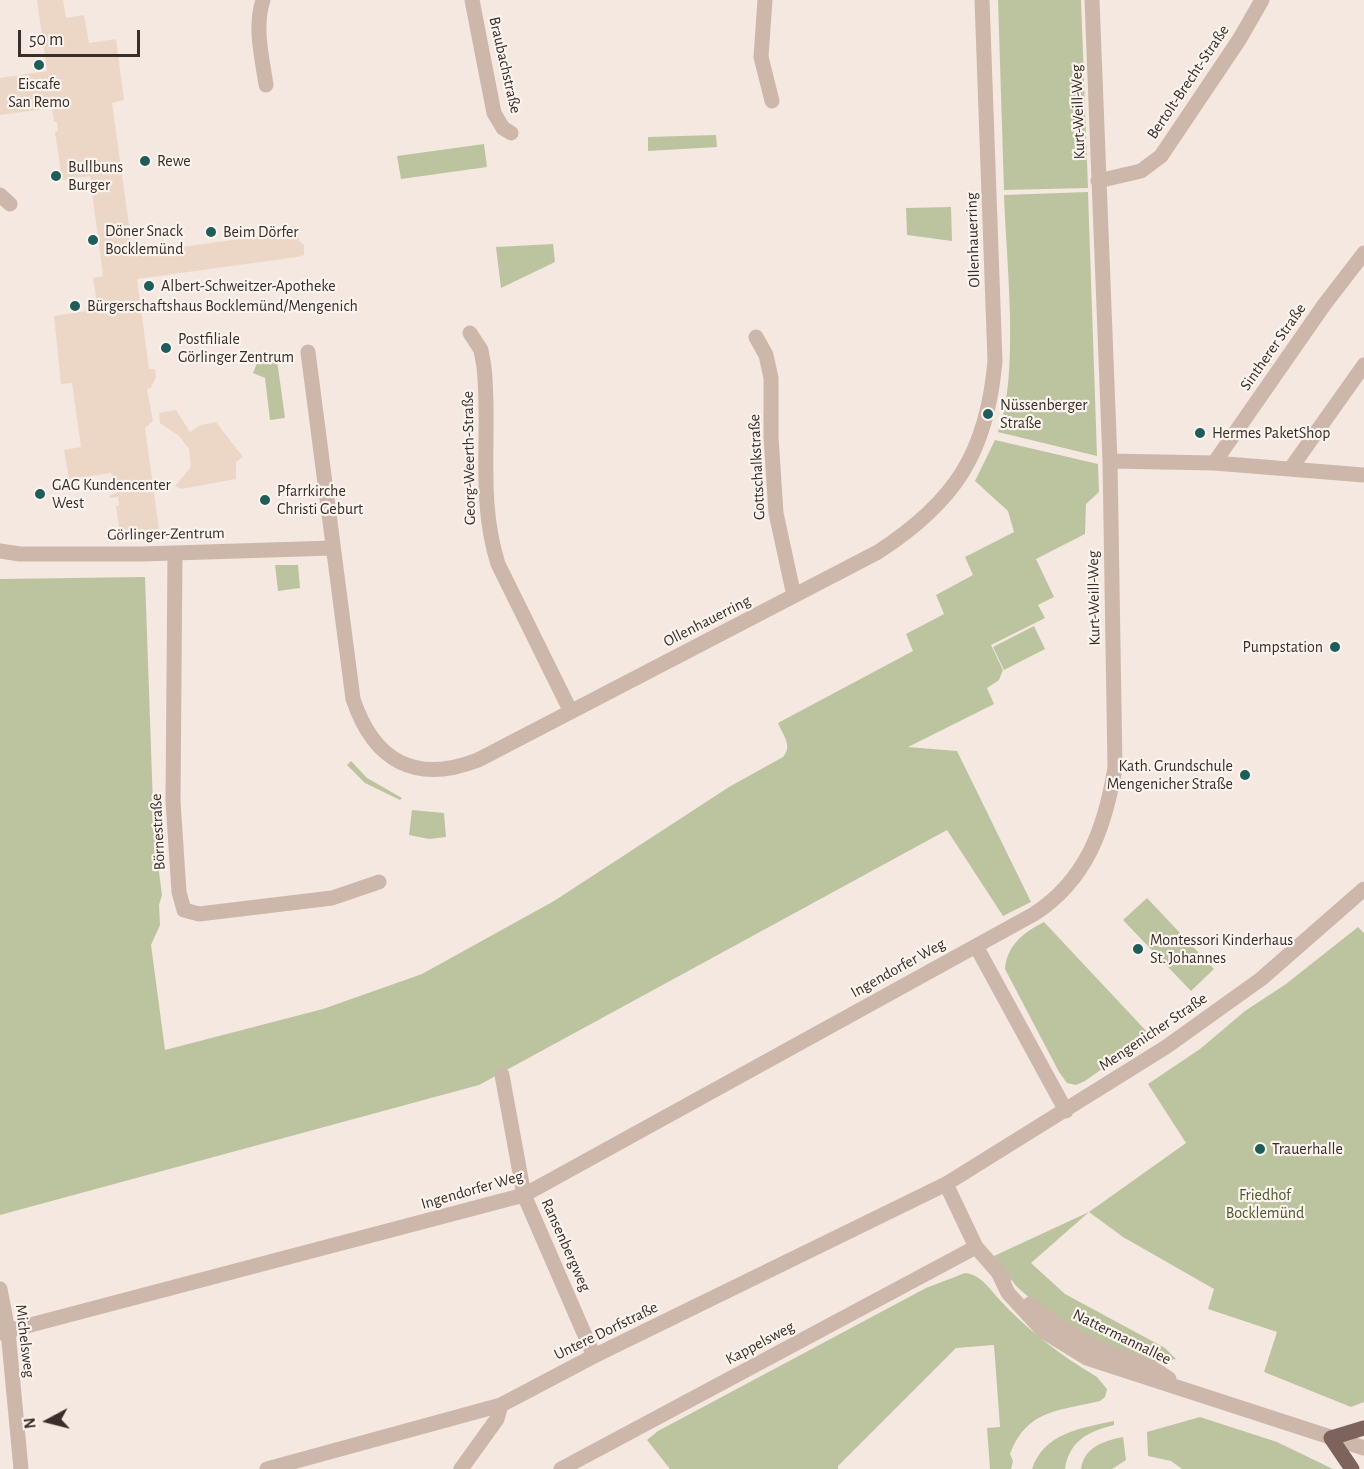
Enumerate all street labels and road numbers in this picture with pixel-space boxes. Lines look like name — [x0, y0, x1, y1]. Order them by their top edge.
street label: Braubachstraße — [485, 15, 525, 115]
street label: Bertolt-Brecht-Straße — [1143, 21, 1233, 143]
street label: Kurt-Weill-Weg — [1067, 64, 1089, 160]
street label: Ollenhauerring — [962, 192, 984, 288]
street label: Sintherer Straße — [1236, 300, 1310, 394]
street label: Georg-Weerth-Straße — [458, 391, 480, 525]
street label: Gottschalkstraße — [745, 414, 769, 520]
street label: Görlinger-Zentrum — [107, 523, 225, 545]
street label: Kurt-Weill-Weg — [1084, 550, 1104, 646]
street label: Ollenhauerring — [660, 591, 754, 651]
street label: Börnestraße — [146, 793, 170, 871]
street label: Ingendorfer Weg — [847, 934, 949, 1002]
street label: Mengenicher Straße — [1095, 989, 1211, 1075]
street label: Ingendorfer Weg — [419, 1166, 525, 1214]
street label: Ransenbergweg — [537, 1196, 595, 1294]
street label: Untere Dorfstraße — [551, 1298, 661, 1364]
street label: Michelsweg — [11, 1303, 39, 1379]
street label: Nattermannallee — [1070, 1305, 1174, 1369]
street label: Kappelsweg — [722, 1317, 798, 1369]

